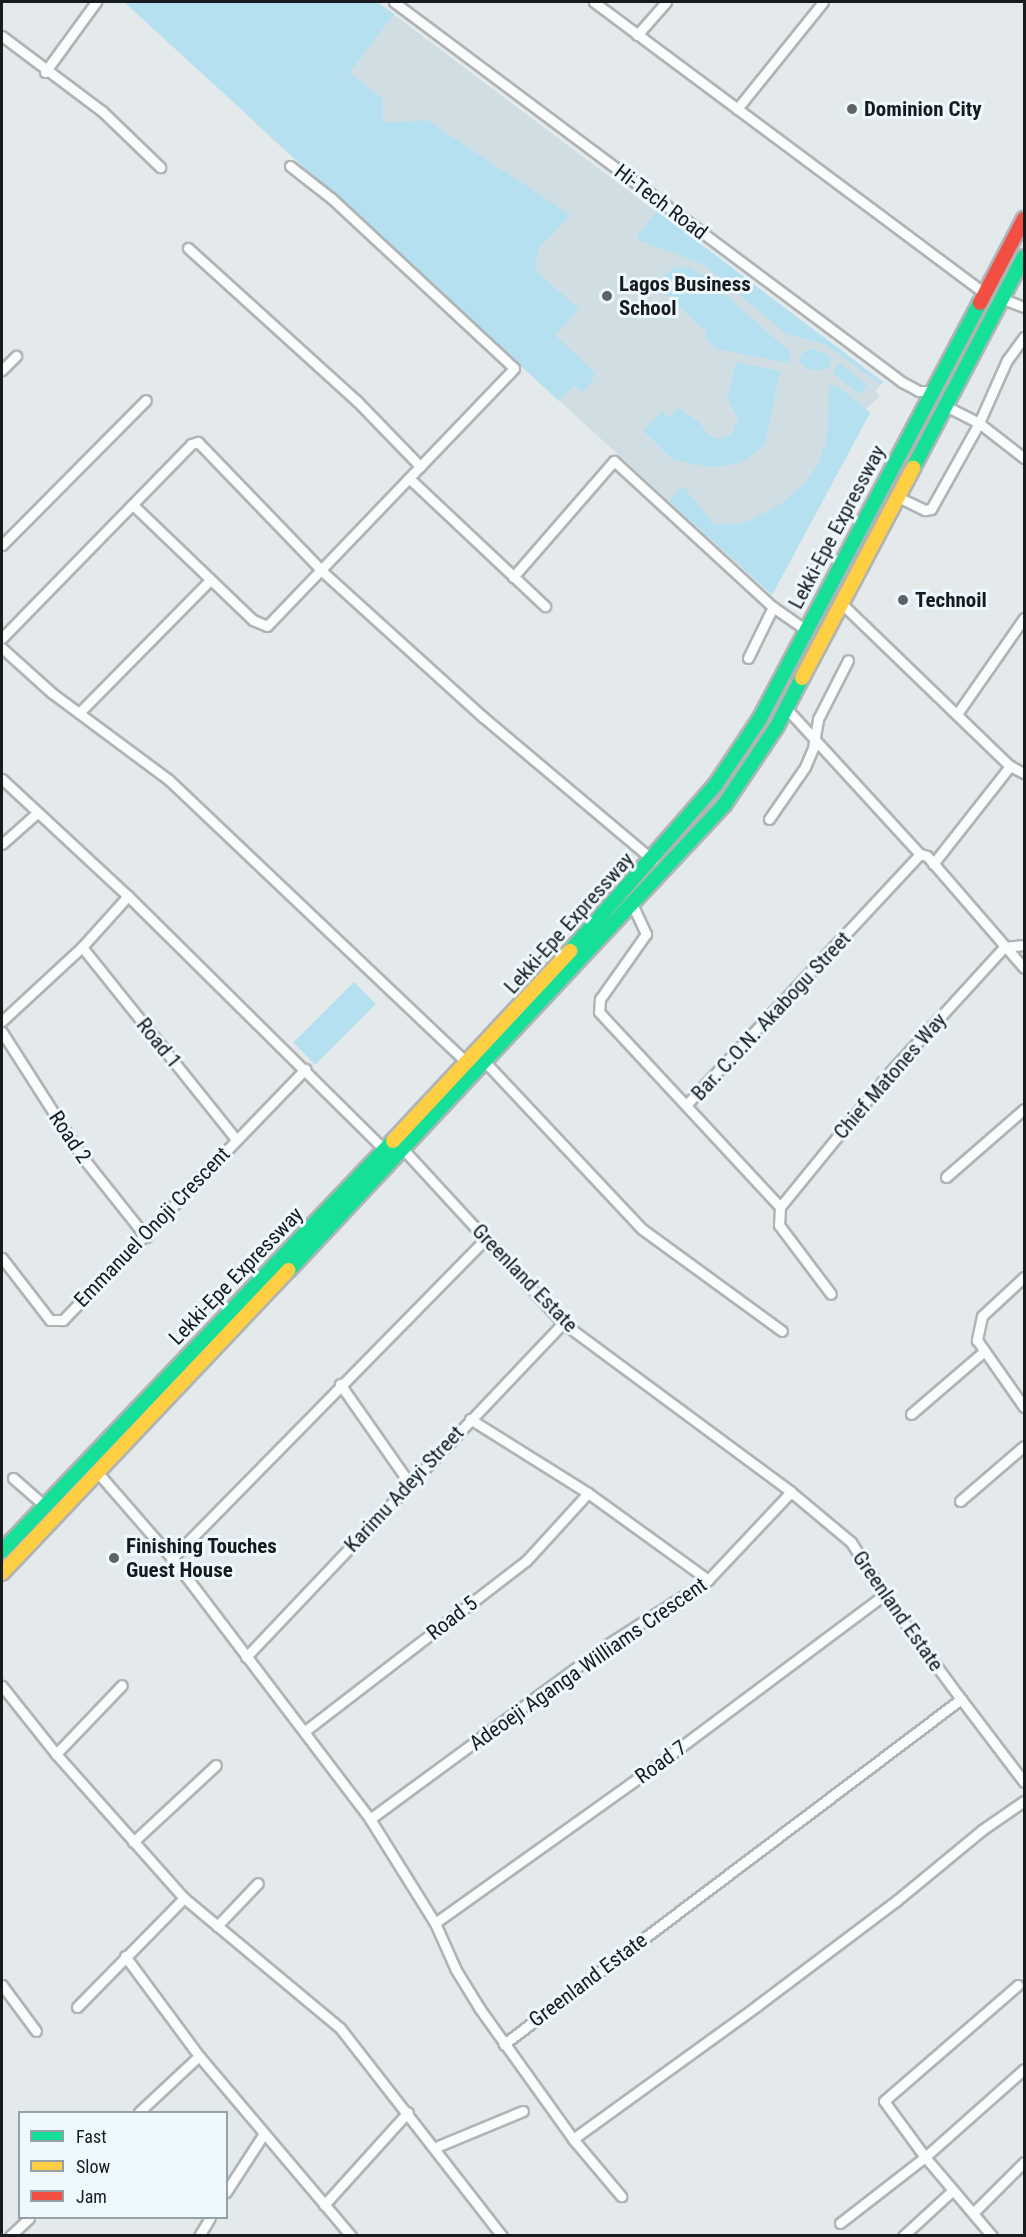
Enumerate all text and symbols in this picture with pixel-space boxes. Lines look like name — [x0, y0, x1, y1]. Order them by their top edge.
place label: Dominion City — [864, 96, 981, 122]
marker: Dominion City — [845, 102, 859, 116]
street label: Hi-Tech Road — [610, 159, 712, 245]
place label: Lagos Business School — [619, 271, 751, 321]
marker: Lagos Business School — [600, 289, 614, 303]
street label: Lekki-Epe Expressway — [783, 441, 891, 613]
place label: Technoil — [915, 587, 987, 613]
marker: Technoil — [896, 593, 910, 607]
street label: Lekki-Epe Expressway — [499, 847, 639, 999]
street label: Bar. C.O.N. Akabogu Street — [686, 926, 856, 1106]
street label: Chief Matones Way — [828, 1008, 952, 1144]
street label: Road 1 — [131, 1013, 187, 1073]
street label: Road 2 — [44, 1106, 96, 1168]
street label: Emmanuel Onoji Crescent — [69, 1142, 235, 1312]
street label: Lekki-Epe Expressway — [164, 1202, 308, 1350]
street label: Greenland Estate — [467, 1218, 583, 1338]
street label: Karimu Adeyi Street — [339, 1421, 469, 1557]
place label: Finishing Touches Guest House — [126, 1533, 277, 1583]
street label: Greenland Estate — [847, 1546, 949, 1676]
marker: Finishing Touches Guest House — [107, 1551, 121, 1565]
street label: Adeoeji Aganga Williams Crescent — [464, 1572, 712, 1756]
street label: Road 5 — [422, 1590, 482, 1646]
street label: Road 7 — [630, 1735, 692, 1789]
street label: Greenland Estate — [524, 1927, 652, 2033]
legend — [18, 2111, 228, 2219]
text: Fast — [76, 2126, 107, 2147]
text: Slow — [76, 2156, 110, 2177]
text: Jam — [76, 2186, 107, 2207]

